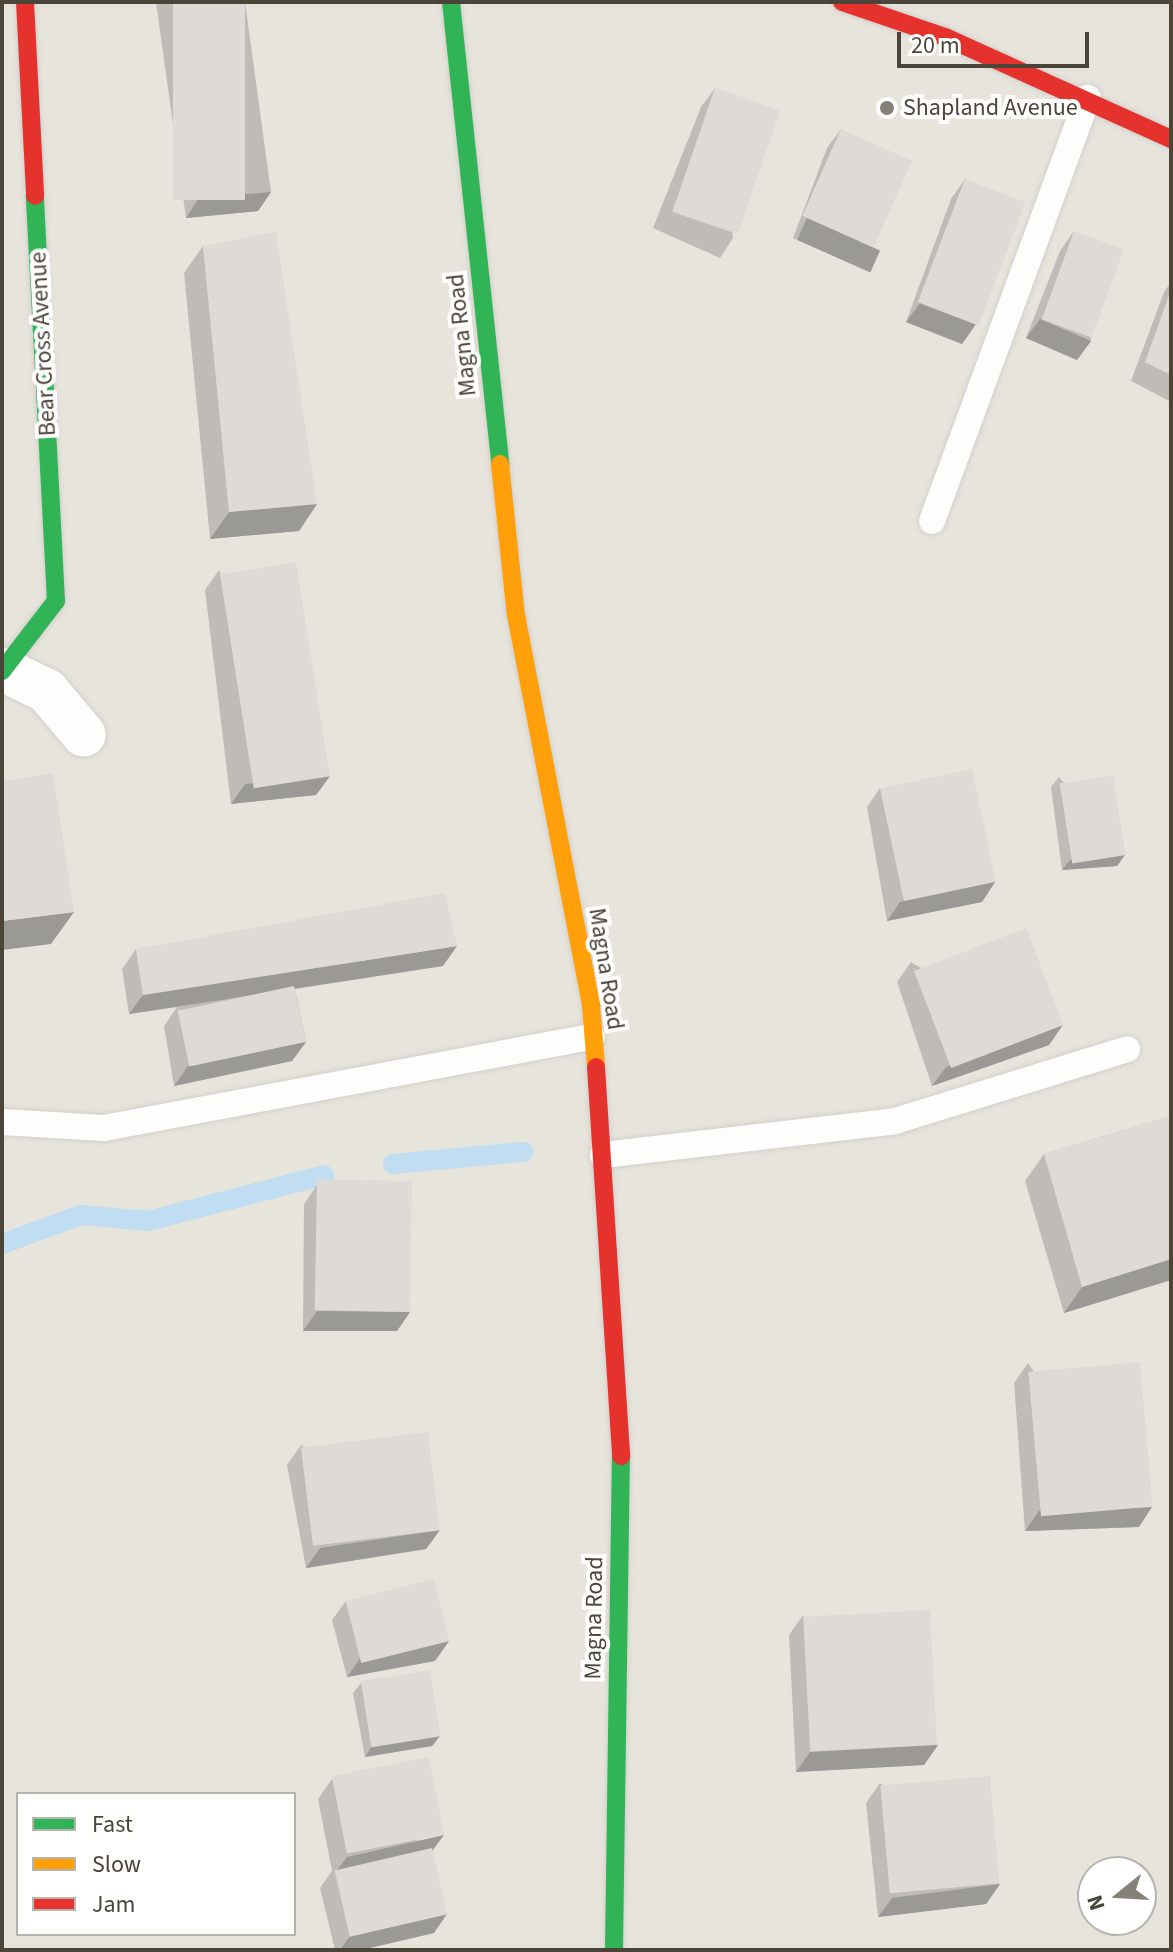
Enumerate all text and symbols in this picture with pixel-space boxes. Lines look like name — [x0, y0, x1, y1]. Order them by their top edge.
scale bar — [901, 16, 1093, 66]
text: 20 m — [911, 28, 960, 63]
place label: Shapland Avenue — [903, 94, 1078, 122]
marker: Shapland Avenue — [878, 99, 896, 117]
street label: Bear Cross Avenue — [24, 251, 62, 437]
street label: Magna Road — [441, 272, 483, 398]
street label: Magna Road — [582, 906, 630, 1032]
street label: Magna Road — [579, 1556, 609, 1680]
legend — [16, 1792, 296, 1936]
text: Fast — [92, 1807, 133, 1842]
text: Slow — [92, 1847, 141, 1882]
north arrow — [1077, 1856, 1157, 1936]
text: Jam — [92, 1887, 136, 1922]
text: N — [1079, 1891, 1114, 1915]

